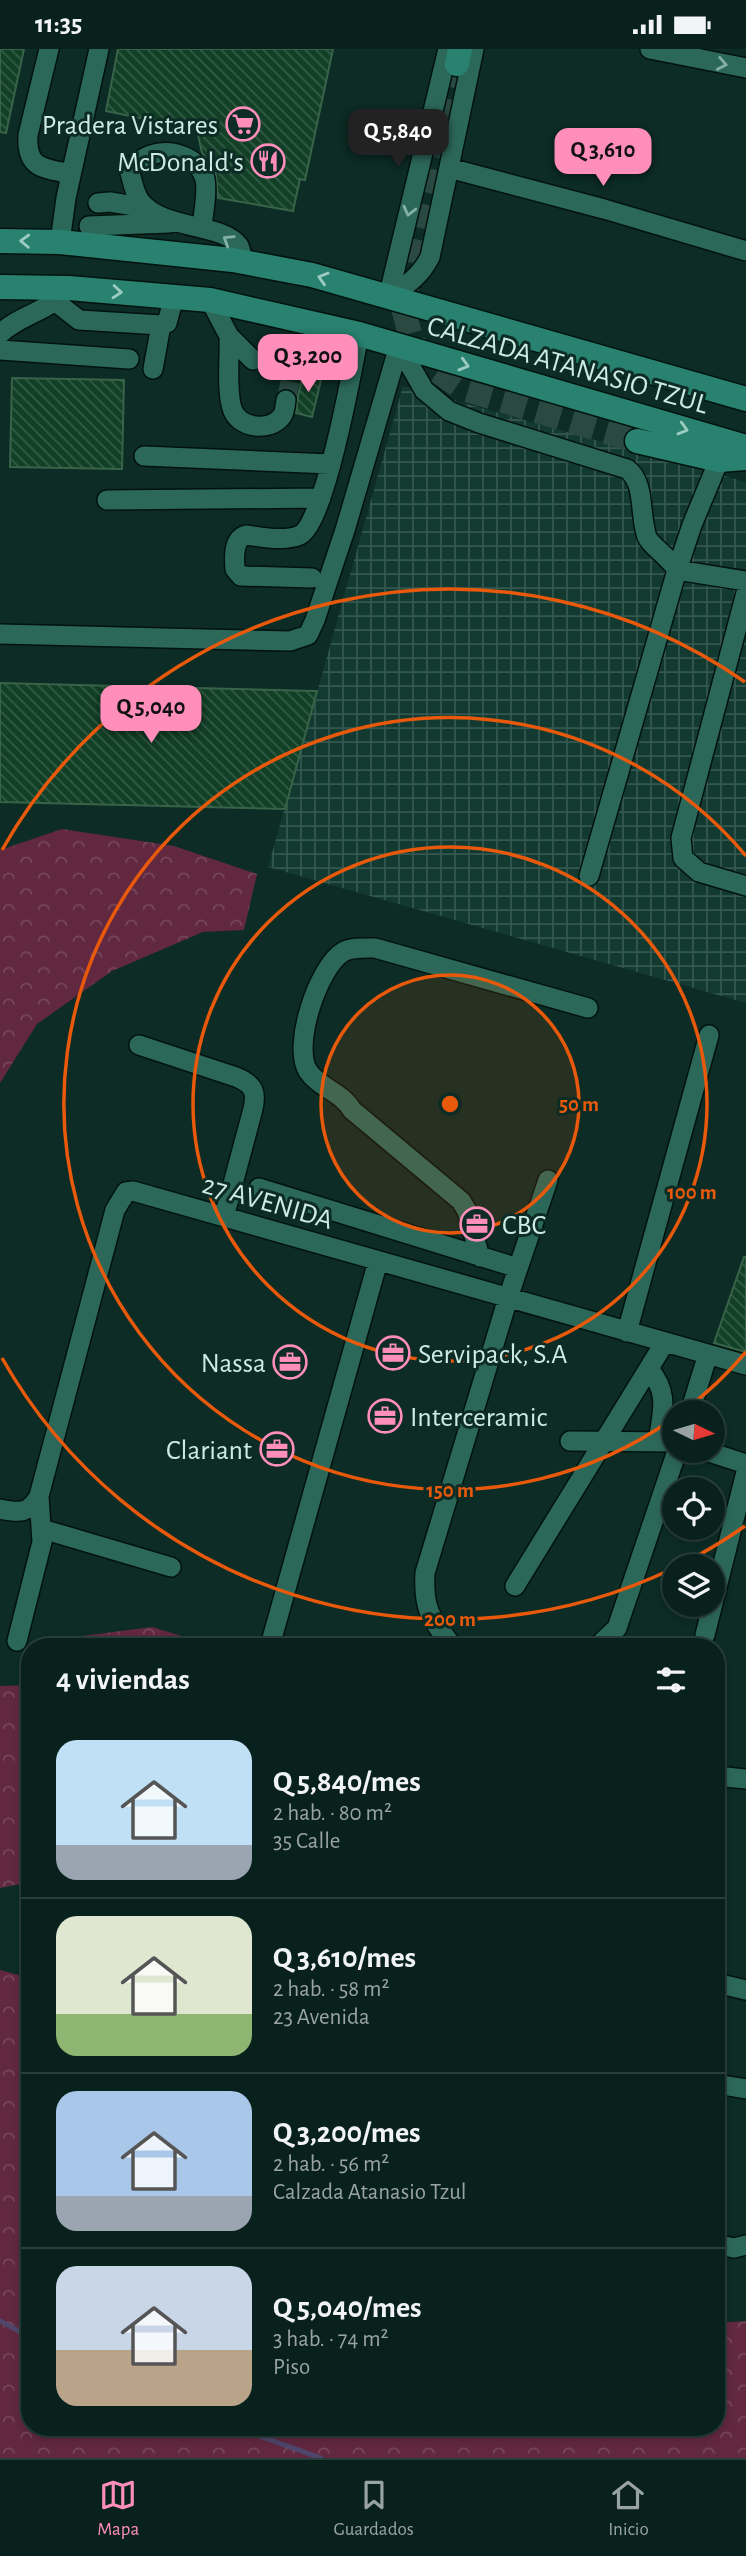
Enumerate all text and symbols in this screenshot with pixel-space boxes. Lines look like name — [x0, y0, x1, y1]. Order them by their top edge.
text: 11:35 — [35, 11, 82, 37]
one-way arrow — [716, 55, 728, 70]
supermarket icon: Pradera Vistares — [224, 105, 262, 143]
pin: Q 5,840 — [333, 109, 463, 169]
place label: Pradera Vistares — [42, 112, 218, 140]
text: Q 5,840 — [364, 120, 432, 143]
pin: Q 3,610 — [538, 129, 668, 188]
text: Q 3,610 — [571, 139, 635, 162]
restaurant icon: McDonald's — [249, 142, 287, 180]
place label: McDonald's — [117, 149, 244, 177]
one-way arrow — [403, 205, 417, 217]
one-way arrow — [19, 234, 30, 249]
one-way arrow — [223, 235, 236, 248]
one-way arrow — [317, 272, 329, 286]
one-way arrow — [112, 284, 123, 299]
street label: CALZADA ATANASIO TZUL — [424, 312, 711, 420]
pin: Q 3,200 — [243, 335, 373, 394]
text: Q 3,200 — [274, 345, 342, 368]
one-way arrow — [458, 357, 470, 372]
one-way arrow — [676, 421, 688, 435]
pin: Q 5,040 — [86, 685, 216, 745]
text: Q 5,040 — [116, 696, 186, 719]
centre of rings — [438, 1092, 462, 1116]
text: 50 m — [559, 1094, 599, 1115]
street label: 27 AVENIDA — [199, 1171, 336, 1235]
text: 100 m — [667, 1182, 717, 1203]
office icon: CBC — [458, 1205, 496, 1243]
place label: CBC — [502, 1212, 546, 1240]
office icon: Servipack, S.A — [374, 1334, 412, 1372]
place label: Servipack, S.A — [418, 1341, 567, 1369]
office icon: Nassa — [271, 1343, 309, 1381]
place label: Nassa — [201, 1350, 266, 1378]
office icon: Interceramic — [366, 1397, 404, 1435]
north arrow — [662, 1400, 724, 1463]
map controls — [662, 1400, 725, 1617]
place label: Interceramic — [410, 1404, 547, 1432]
office icon: Clariant — [258, 1430, 296, 1468]
place label: Clariant — [166, 1437, 252, 1465]
button: locate — [662, 1477, 725, 1540]
text: 150 m — [426, 1480, 474, 1501]
button: layers — [662, 1554, 725, 1617]
text: 200 m — [424, 1609, 476, 1630]
icon: filters — [652, 1661, 690, 1699]
text: 4 viviendas — [56, 1665, 190, 1695]
text: Q 5,840/mes — [273, 1767, 421, 1797]
icon: home — [112, 1768, 196, 1852]
text: 2 hab. · 80 m² — [273, 1802, 392, 1825]
text: 35 Calle — [273, 1830, 340, 1853]
text: Q 3,610/mes — [273, 1943, 416, 1973]
icon: home — [112, 1944, 196, 2028]
text: 2 hab. · 58 m² — [273, 1978, 389, 2001]
text: 23 Avenida — [273, 2006, 370, 2029]
text: Q 3,200/mes — [273, 2118, 421, 2148]
icon: home — [112, 2119, 196, 2203]
text: 2 hab. · 56 m² — [273, 2153, 389, 2176]
text: Calzada Atanasio Tzul — [273, 2181, 467, 2204]
text: Q 5,040/mes — [273, 2293, 422, 2323]
icon: home — [112, 2294, 196, 2378]
text: 3 hab. · 74 m² — [273, 2328, 389, 2351]
text: Piso — [273, 2356, 310, 2379]
tab: Mapa — [97, 2476, 139, 2541]
tab: Guardados — [334, 2476, 414, 2541]
tab: Inicio — [608, 2476, 649, 2541]

